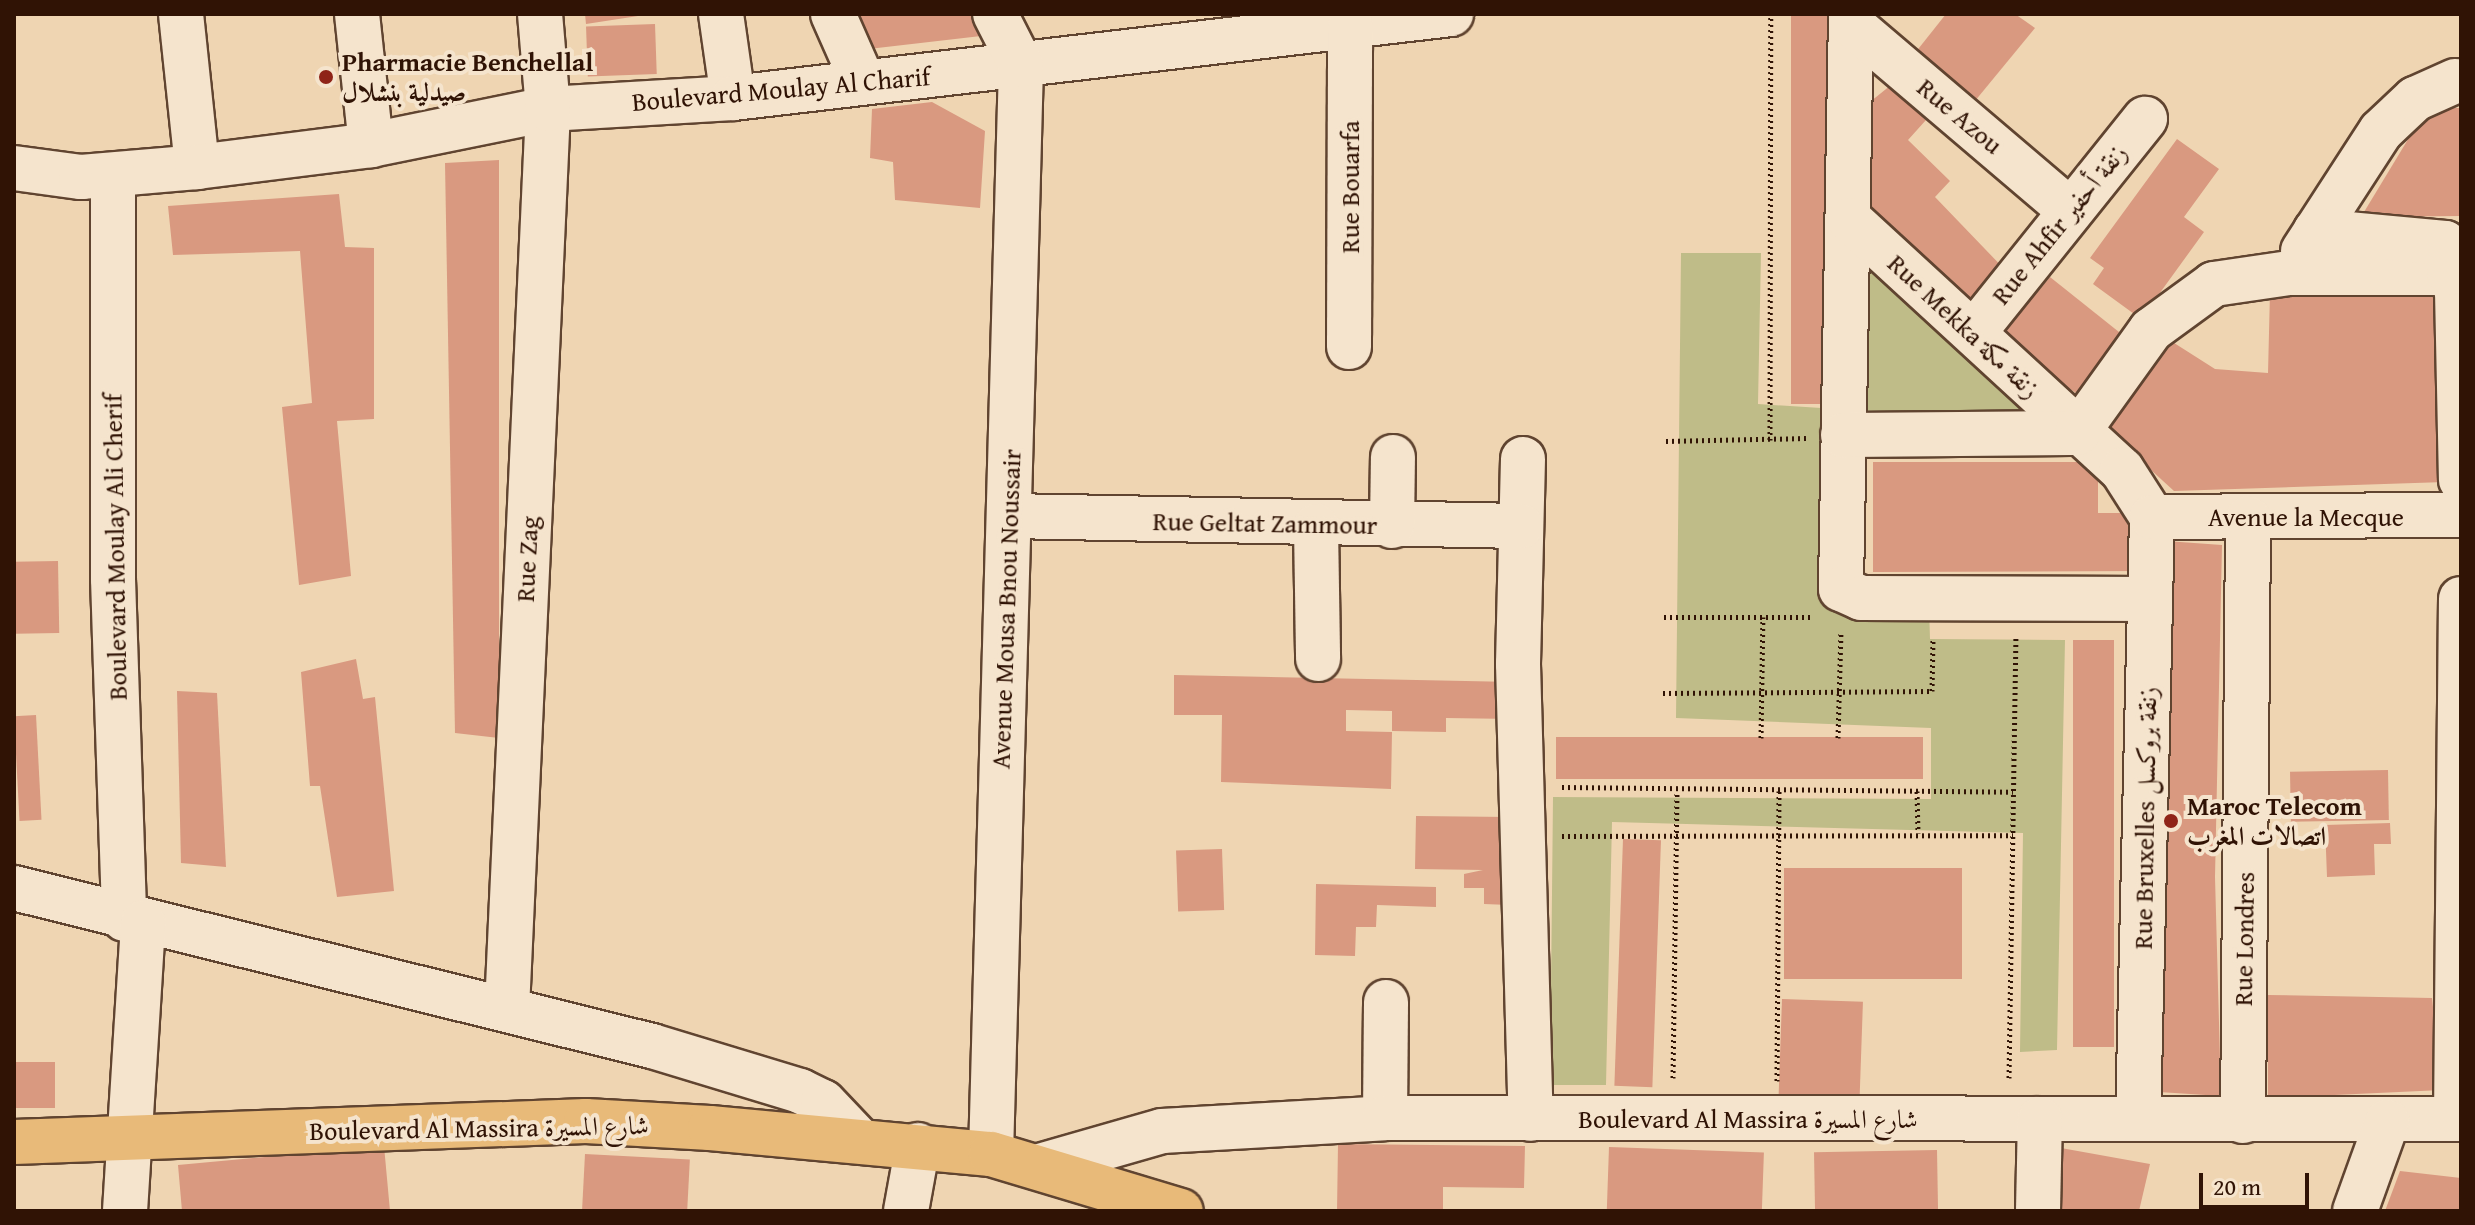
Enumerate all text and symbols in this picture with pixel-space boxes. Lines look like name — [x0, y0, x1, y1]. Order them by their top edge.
place label: Pharmacie Benchellal صيدلية بنشلال — [342, 46, 593, 108]
street label: Boulevard Moulay Al Charif — [630, 60, 932, 118]
marker: Pharmacie Benchellal صيدلية بنشلال — [317, 68, 335, 86]
street label: Rue Azou — [1911, 71, 2009, 161]
street label: Rue Bouarfa — [1334, 121, 1366, 253]
street label: Rue Ahfir زنقة أحفير — [1985, 137, 2133, 311]
street label: Rue Mekka زنقة مكة — [1882, 248, 2046, 404]
street label: Boulevard Moulay Ali Cherif — [97, 393, 133, 701]
street label: Avenue Mousa Bnou Noussair — [985, 448, 1027, 770]
street label: Avenue la Mecque — [2208, 501, 2404, 533]
street label: Rue Geltat Zammour — [1152, 505, 1378, 541]
street label: Rue Zag — [509, 515, 545, 603]
street label: Rue Bruxelles زنقة بروكسل — [2127, 686, 2163, 950]
place label: Maroc Telecom اتصالات المغرب — [2187, 790, 2362, 852]
marker: Maroc Telecom اتصالات المغرب — [2162, 812, 2180, 830]
street label: Rue Londres — [2227, 872, 2261, 1006]
street label: Boulevard Al Massira شارع المسيرة — [1578, 1103, 1918, 1135]
street label: Boulevard Al Massira شارع المسيرة — [309, 1109, 649, 1147]
scale bar — [2203, 1157, 2313, 1207]
text: 20 m — [2213, 1169, 2261, 1204]

